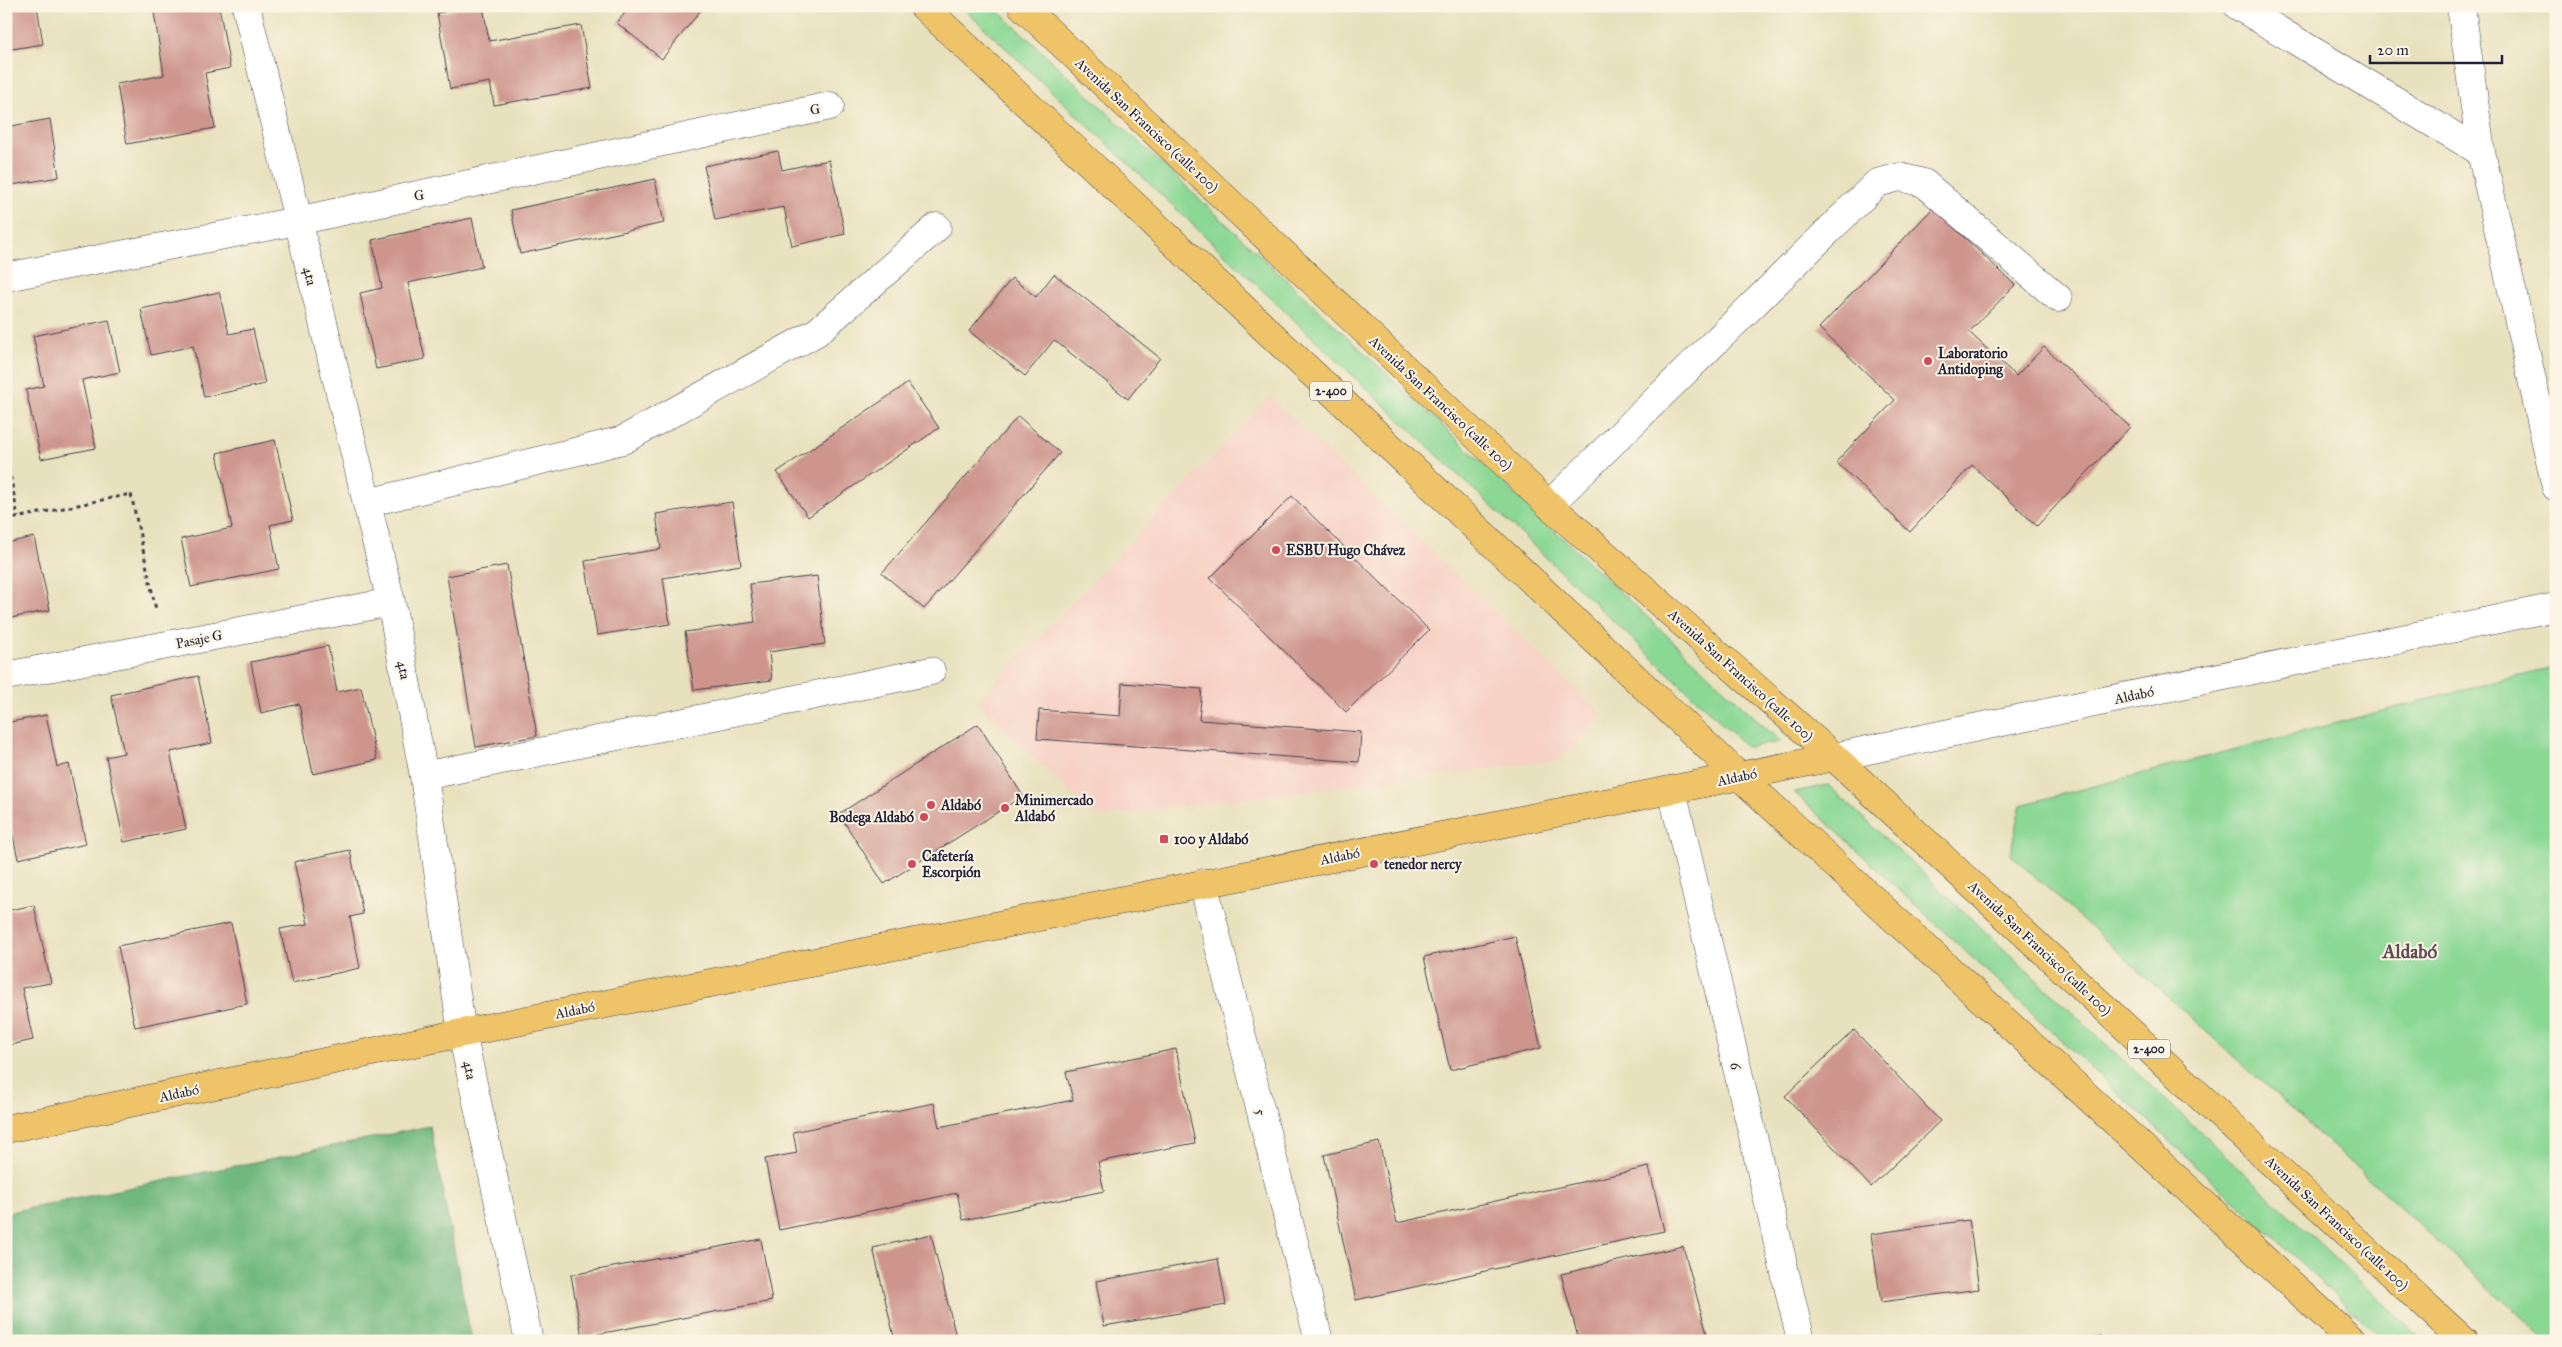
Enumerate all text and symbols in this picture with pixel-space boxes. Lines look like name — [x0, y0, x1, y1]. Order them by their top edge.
scale bar — [2370, 32, 2502, 64]
text: 20 m — [2377, 41, 2409, 59]
street label: Avenida San Francisco (calle 100) — [1070, 54, 1222, 197]
street label: G — [808, 100, 822, 119]
street label: G — [412, 186, 426, 205]
street label: 4ta — [299, 265, 320, 287]
street label: Avenida San Francisco (calle 100) — [1364, 332, 1516, 475]
place label: Laboratorio Antidoping — [1937, 345, 2008, 379]
marker: Laboratorio Antidoping — [1922, 355, 1934, 367]
road number: 2-400 — [1310, 382, 1352, 401]
place label: ESBU Hugo Chávez — [1286, 542, 1406, 560]
marker: ESBU Hugo Chávez — [1270, 544, 1282, 556]
street label: Avenida San Francisco (calle 100) — [1663, 605, 1817, 746]
street label: Pasaje G — [174, 627, 224, 652]
street label: 4ta — [393, 659, 414, 681]
street label: Aldabó — [2112, 683, 2155, 708]
street label: Aldabó — [1715, 765, 1758, 790]
place label: Minimercado Aldabó — [1014, 792, 1093, 825]
place label: Aldabó — [940, 797, 981, 814]
marker: Aldabó — [925, 799, 937, 811]
marker: Minimercado Aldabó — [999, 802, 1011, 814]
place label: Bodega Aldabó — [829, 809, 914, 827]
marker: Bodega Aldabó — [918, 811, 930, 823]
place label: 100 y Aldabó — [1174, 831, 1248, 849]
marker: 100 y Aldabó — [1158, 833, 1170, 845]
street label: Aldabó — [1318, 844, 1361, 869]
place label: Cafetería Escorpión — [922, 848, 981, 882]
place label: tenedor nercy — [1383, 856, 1463, 874]
marker: Cafetería Escorpión — [906, 858, 918, 870]
marker: tenedor nercy — [1368, 858, 1380, 870]
street label: Avenida San Francisco (calle 100) — [1963, 877, 2115, 1020]
district label: Aldabó — [2381, 940, 2437, 963]
street label: Aldabó — [553, 998, 596, 1023]
road number: 2-400 — [2128, 1040, 2170, 1058]
street label: 4ta — [459, 1059, 480, 1081]
street label: 6 — [1726, 1061, 1745, 1072]
street label: Aldabó — [157, 1081, 200, 1106]
street label: 5 — [1251, 1107, 1270, 1118]
street label: Avenida San Francisco (calle 100) — [2260, 1152, 2412, 1295]

